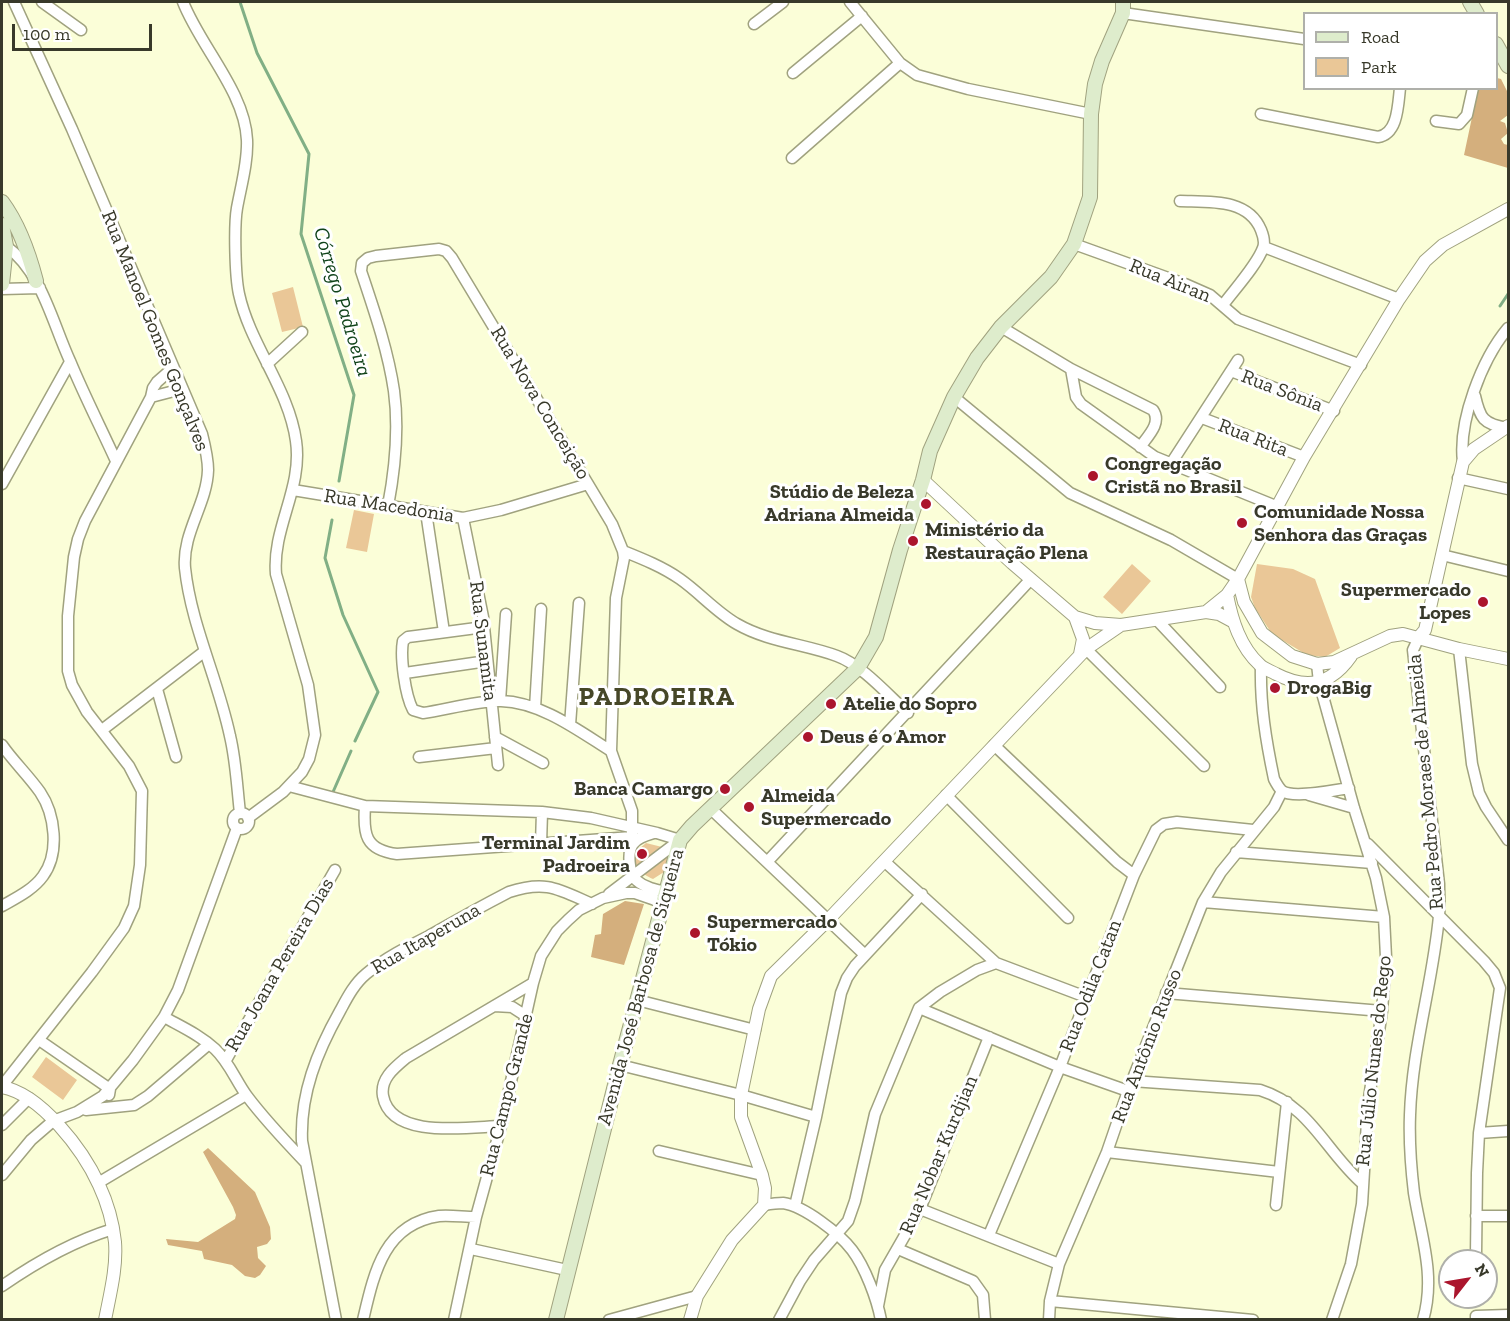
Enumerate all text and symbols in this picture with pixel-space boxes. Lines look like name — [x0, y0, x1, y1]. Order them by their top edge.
scale bar — [15, 12, 154, 50]
legend — [1303, 12, 1498, 90]
text: 100 m — [23, 23, 70, 45]
text: Road — [1361, 26, 1400, 48]
text: Park — [1361, 56, 1397, 78]
street label: Rua Manoel Gomes Gonçalves — [96, 207, 214, 455]
water label: Córrego Padroeira — [307, 224, 377, 380]
street label: Rua Airan — [1126, 254, 1214, 308]
street label: Rua Nova Conceição — [485, 322, 595, 484]
street label: Rua Sônia — [1238, 364, 1326, 418]
street label: Rua Rita — [1215, 414, 1291, 462]
place label: Congregação Cristã no Brasil — [1105, 452, 1242, 499]
marker: Congregação Cristã no Brasil — [1086, 469, 1100, 483]
place label: Stúdio de Beleza Adriana Almeida — [764, 480, 914, 527]
street label: Rua Macedonia — [322, 484, 456, 528]
marker: Stúdio de Beleza Adriana Almeida — [919, 497, 933, 511]
place label: Comunidade Nossa Senhora das Graças — [1254, 500, 1427, 547]
marker: Comunidade Nossa Senhora das Graças — [1235, 516, 1249, 530]
place label: Ministério da Restauração Plena — [925, 518, 1088, 565]
marker: Ministério da Restauração Plena — [906, 534, 920, 548]
place label: Supermercado Lopes — [1341, 578, 1471, 625]
street label: Rua Sunamita — [464, 580, 502, 702]
marker: Supermercado Lopes — [1476, 595, 1490, 609]
street label: Rua Pedro Moraes de Almeida — [1403, 653, 1449, 911]
place label: DrogaBig — [1287, 676, 1371, 700]
marker: DrogaBig — [1268, 681, 1282, 695]
district label: PADROEIRA — [579, 682, 735, 714]
place label: Atelie do Sopro — [843, 692, 977, 716]
marker: Atelie do Sopro — [824, 697, 838, 711]
place label: Deus é o Amor — [820, 725, 946, 749]
marker: Deus é o Amor — [801, 730, 815, 744]
place label: Banca Camargo — [574, 777, 713, 801]
marker: Banca Camargo — [718, 782, 732, 796]
place label: Almeida Supermercado — [761, 784, 891, 831]
marker: Almeida Supermercado — [742, 800, 756, 814]
place label: Terminal Jardim Padroeira — [481, 831, 630, 878]
street label: Avenida José Barbosa de Siqueira — [592, 846, 690, 1128]
marker: Terminal Jardim Padroeira — [635, 847, 649, 861]
street label: Rua Joana Pereira Dias — [220, 874, 340, 1056]
street label: Rua Itaperuna — [367, 898, 485, 980]
place label: Supermercado Tókio — [707, 910, 837, 957]
street label: Rua Odila Catan — [1055, 917, 1127, 1055]
marker: Supermercado Tókio — [688, 926, 702, 940]
street label: Rua Júlio Nunes do Rego — [1351, 954, 1397, 1168]
street label: Rua Antônio Russo — [1107, 966, 1187, 1126]
street label: Rua Campo Grande — [475, 1011, 539, 1179]
street label: Rua Nobar Kurdjian — [895, 1072, 983, 1238]
north arrow — [1438, 1249, 1498, 1309]
text: N — [1471, 1260, 1493, 1281]

